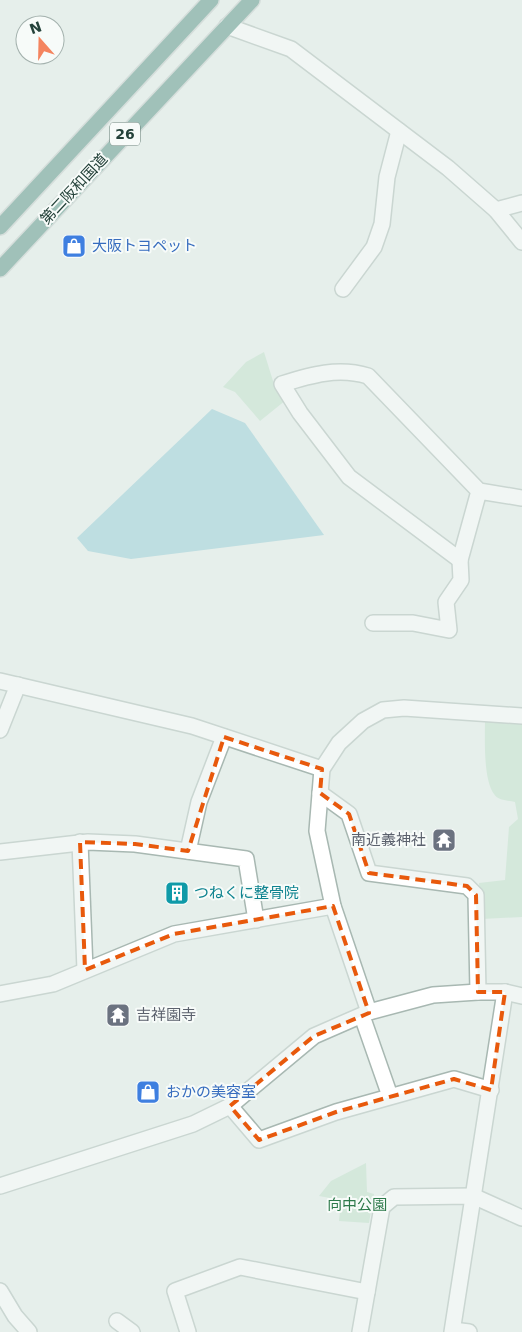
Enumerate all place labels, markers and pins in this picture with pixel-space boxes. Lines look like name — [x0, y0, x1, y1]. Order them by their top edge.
shop icon: 大阪トヨペット — [61, 233, 87, 259]
place label: 大阪トヨペット — [92, 237, 197, 255]
temple icon: 南近義神社 — [431, 827, 457, 853]
place label: 南近義神社 — [351, 831, 426, 849]
building icon: つねくに整骨院 — [164, 880, 190, 906]
place label: つねくに整骨院 — [194, 884, 299, 902]
temple icon: 吉祥園寺 — [105, 1002, 131, 1028]
place label: 吉祥園寺 — [136, 1006, 196, 1024]
shop icon: おかの美容室 — [135, 1079, 161, 1105]
place label: おかの美容室 — [166, 1083, 256, 1101]

